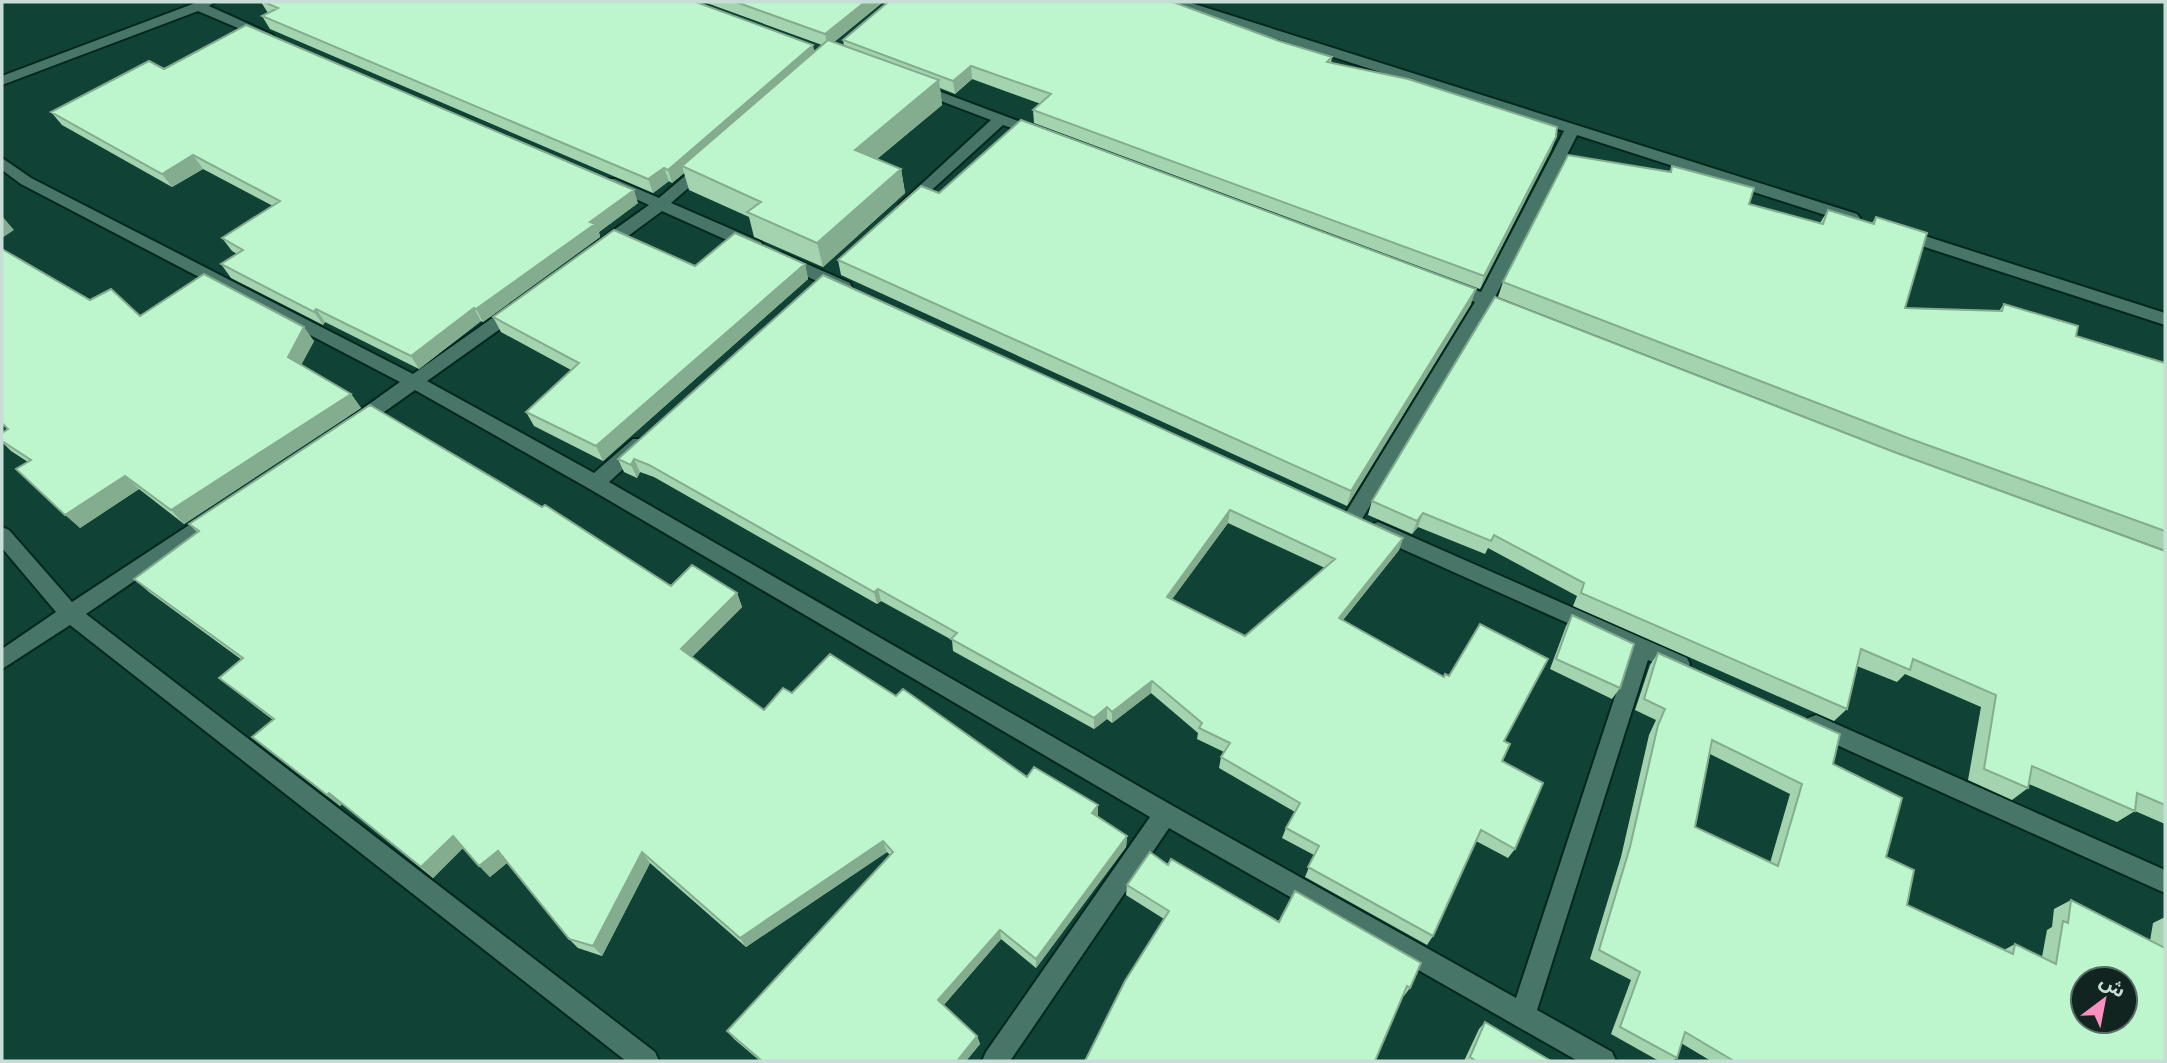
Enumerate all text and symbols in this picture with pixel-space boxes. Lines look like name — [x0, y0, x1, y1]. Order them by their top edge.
north arrow — [2069, 965, 2139, 1035]
text: ش — [2095, 968, 2131, 1004]

